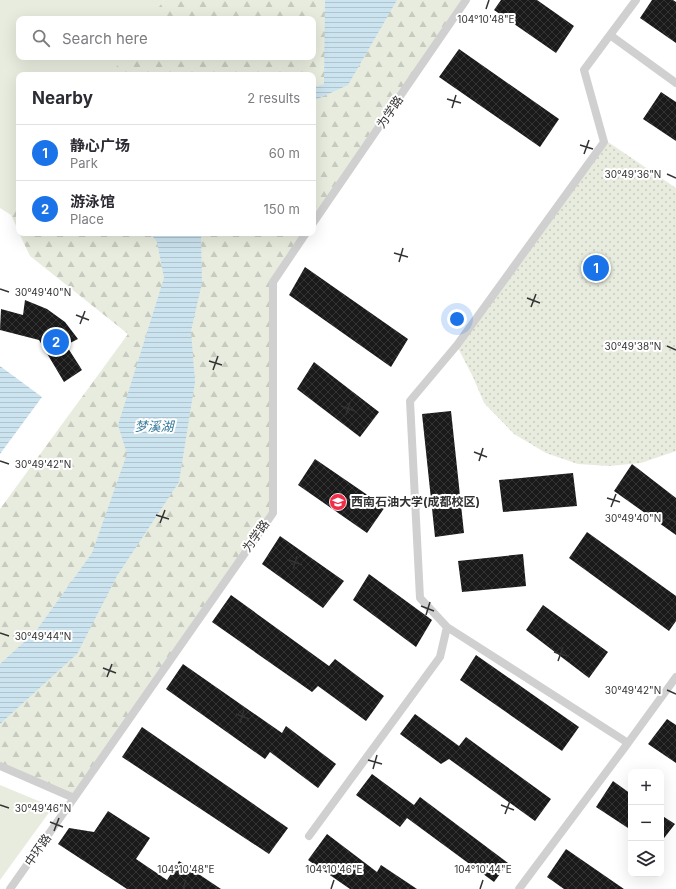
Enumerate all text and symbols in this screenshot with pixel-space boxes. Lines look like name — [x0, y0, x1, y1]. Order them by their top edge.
text: 104°10'48"E — [457, 13, 515, 25]
search box — [16, 16, 316, 60]
icon: search — [30, 27, 52, 49]
text: Search here — [62, 29, 148, 48]
text: Nearby — [32, 88, 93, 108]
text: 2 results — [247, 90, 300, 106]
street label: 为学路 — [373, 93, 406, 131]
text: 静心广场 — [70, 136, 130, 155]
text: 1 — [42, 145, 48, 161]
text: 60 m — [269, 145, 300, 161]
text: Park — [70, 155, 98, 171]
text: 30°49'36"N — [605, 168, 661, 180]
text: 游泳馆 — [70, 192, 115, 211]
text: 2 — [41, 201, 49, 217]
text: 150 m — [264, 201, 300, 217]
text: Place — [70, 211, 104, 227]
pin: 1 — [583, 253, 609, 283]
text: 30°49'40"N — [15, 286, 71, 298]
your location — [447, 309, 467, 329]
pin: 2 — [43, 327, 69, 357]
text: 30°49'38"N — [605, 340, 661, 352]
water label: 梦溪湖 — [134, 418, 175, 434]
text: 30°49'42"N — [15, 458, 71, 470]
school or university icon: 西南石油大学(成都校区) — [328, 492, 348, 512]
place label: 西南石油大学(成都校区) — [351, 494, 480, 509]
text: 30°49'40"N — [605, 512, 661, 524]
street label: 为学路 — [239, 517, 272, 555]
text: 30°49'44"N — [15, 630, 71, 642]
text: 30°49'42"N — [605, 684, 661, 696]
map controls — [628, 769, 664, 877]
button: + — [628, 769, 664, 805]
text: 30°49'46"N — [15, 802, 71, 814]
button: − — [628, 805, 664, 841]
street label: 中环路 — [21, 831, 54, 869]
button: layers — [628, 841, 664, 877]
text: 104°10'48"E — [157, 863, 215, 875]
text: 104°10'46"E — [305, 863, 363, 875]
text: 104°10'44"E — [454, 863, 512, 875]

